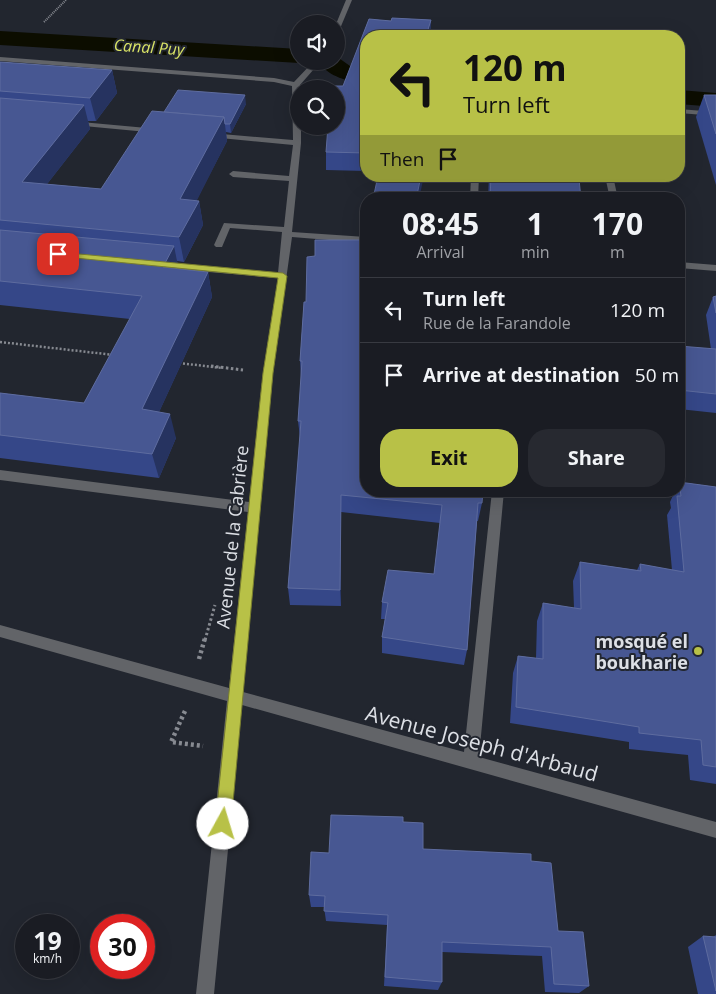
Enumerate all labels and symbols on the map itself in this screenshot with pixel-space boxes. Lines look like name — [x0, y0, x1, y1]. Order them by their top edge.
water label: Canal Puy — [113, 34, 187, 61]
pin — [37, 233, 79, 275]
street label: Avenue de la Cabrière — [210, 444, 254, 630]
place label: mosqué el boukharie — [595, 629, 688, 674]
marker: mosqué el boukharie — [692, 645, 704, 657]
street label: Avenue Joseph d'Arbaud — [363, 698, 601, 788]
position arrow — [196, 797, 248, 849]
speed limit sign: 30 — [90, 914, 155, 979]

